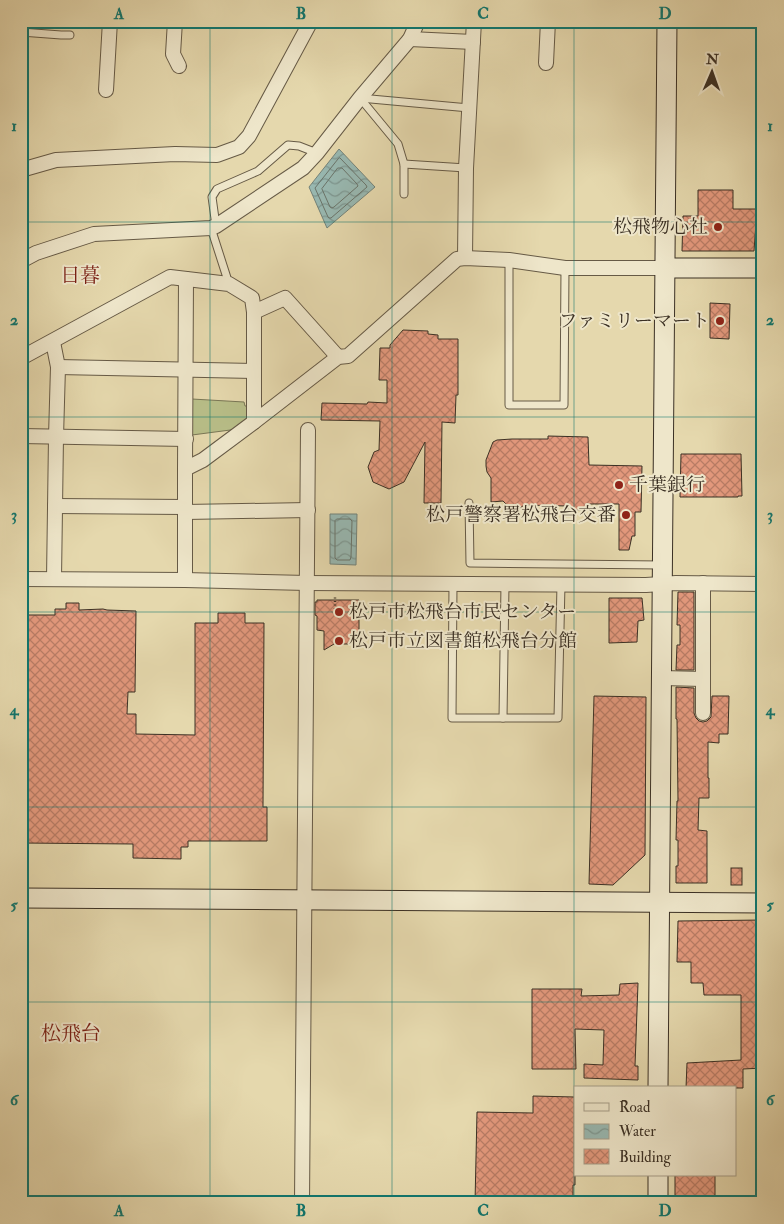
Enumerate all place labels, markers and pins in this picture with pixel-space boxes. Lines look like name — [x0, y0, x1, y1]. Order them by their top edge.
place label: 松飛物心社 — [613, 215, 708, 239]
marker: 松飛物心社 — [712, 221, 724, 233]
place label: ファミリーマート — [558, 309, 710, 333]
marker: ファミリーマート — [714, 315, 726, 327]
place label: 千葉銀行 — [629, 473, 705, 497]
marker: 千葉銀行 — [613, 479, 625, 491]
place label: 松戸警察署松飛台交番 — [426, 503, 616, 527]
marker: 松戸警察署松飛台交番 — [620, 509, 632, 521]
place label: 松戸市松飛台市民センター — [349, 600, 576, 624]
marker: 松戸市松飛台市民センター — [333, 606, 345, 618]
place label: 松戸市立図書館松飛台分館 — [349, 629, 577, 653]
marker: 松戸市立図書館松飛台分館 — [333, 635, 345, 647]

